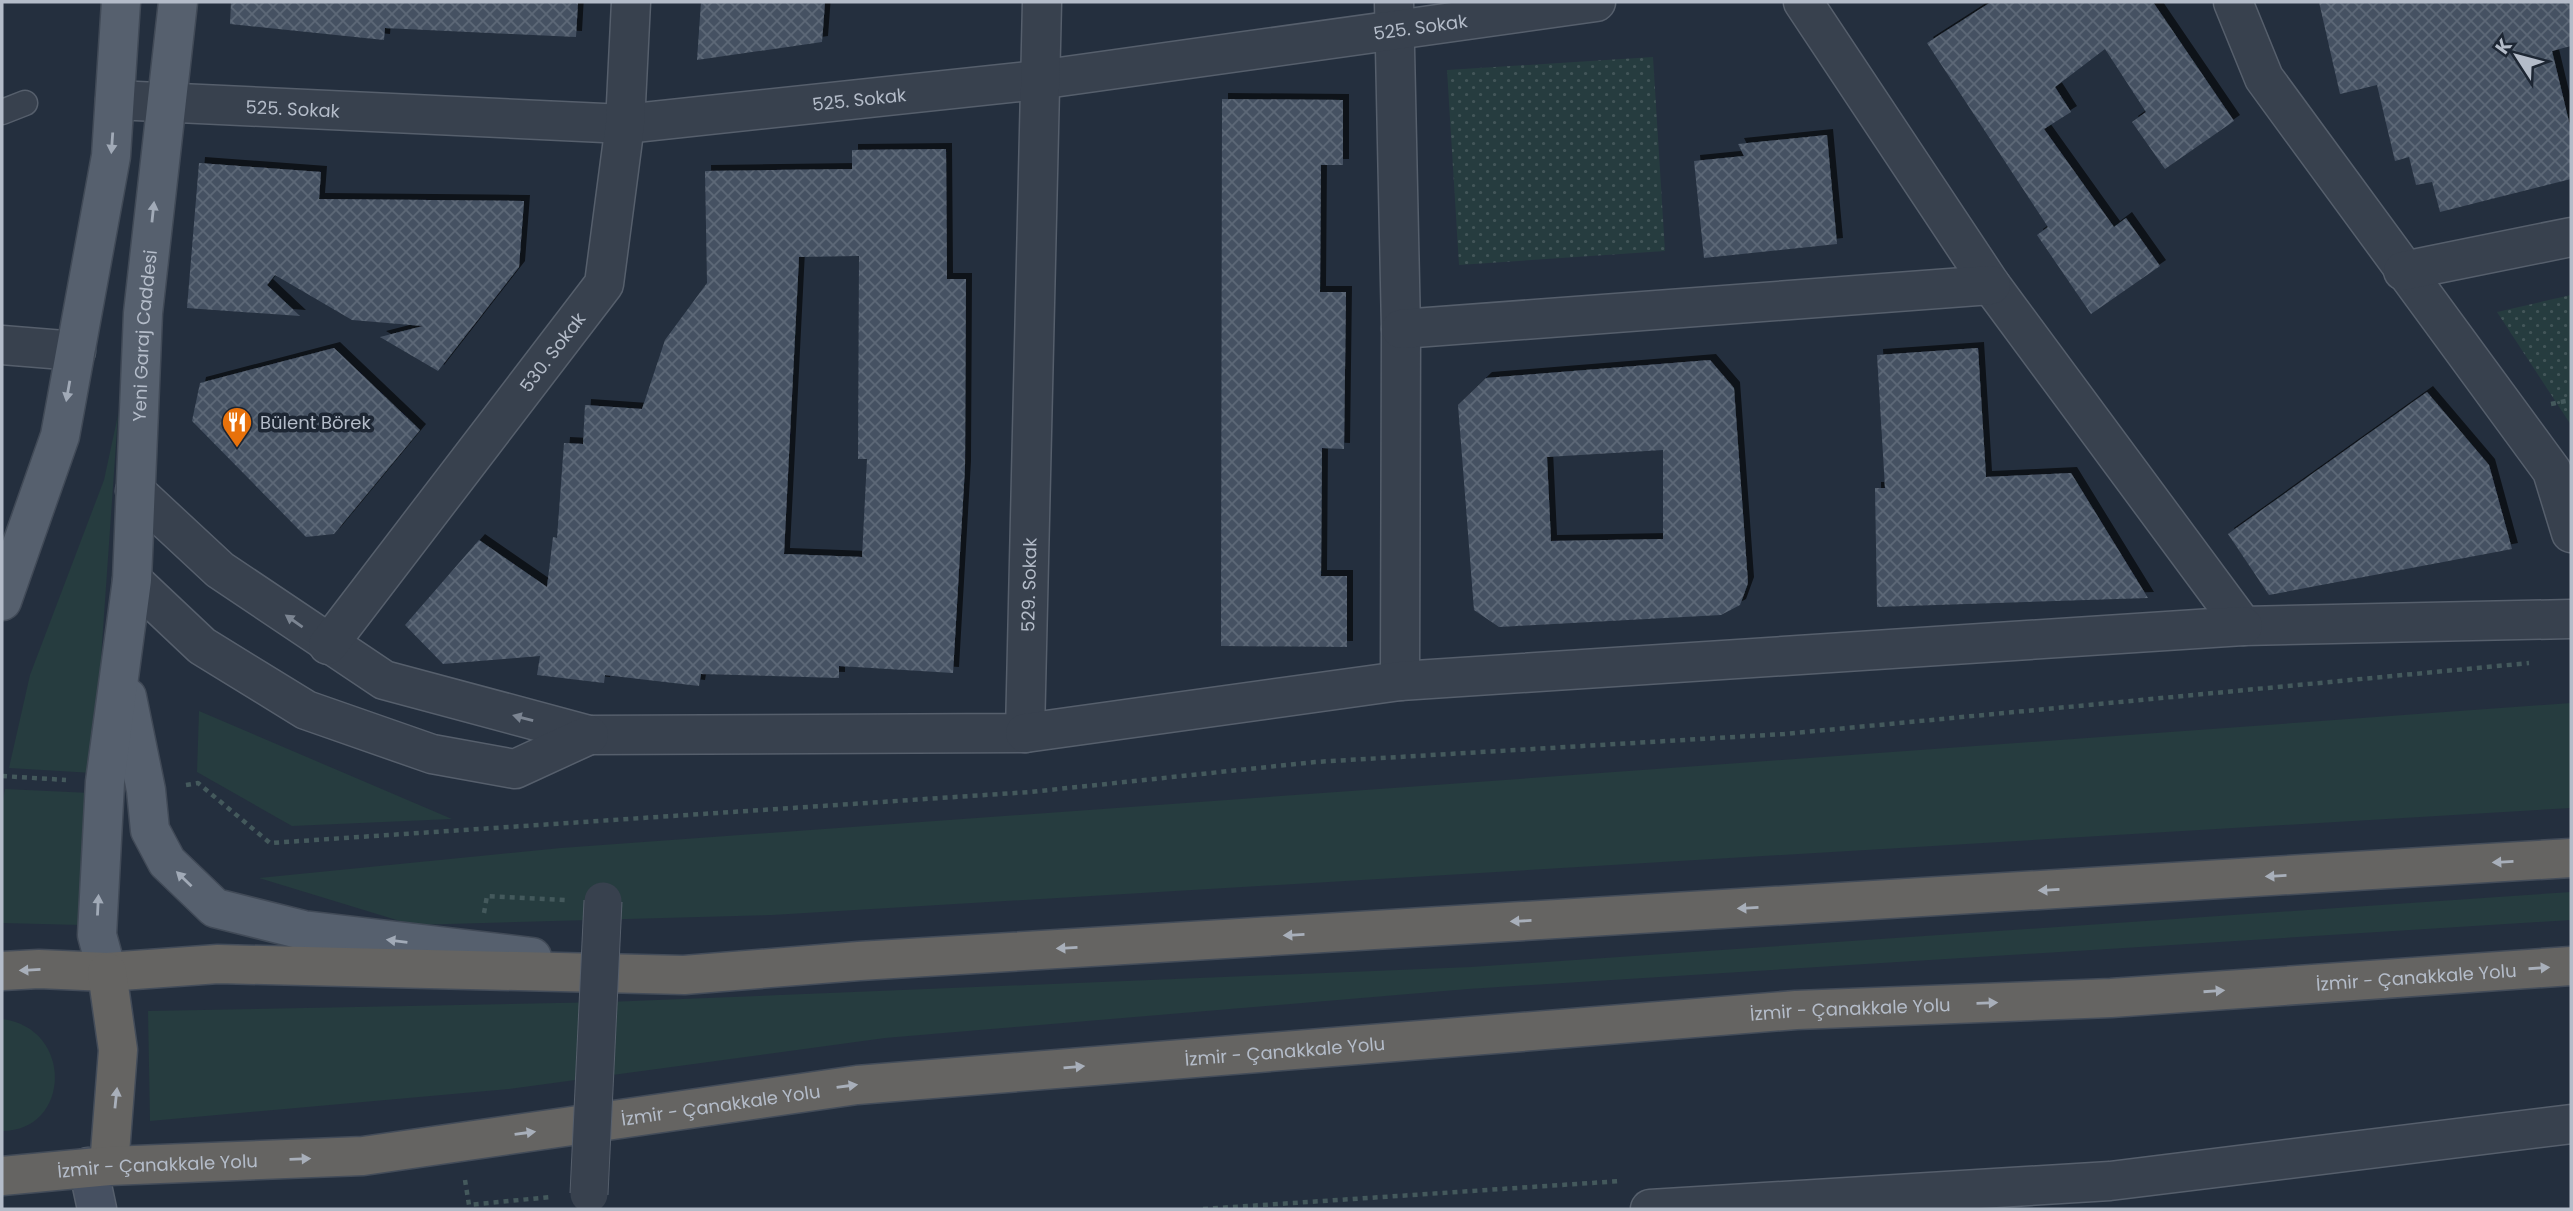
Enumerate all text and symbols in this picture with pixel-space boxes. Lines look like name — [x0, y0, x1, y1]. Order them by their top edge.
street label: 525. Sokak — [1372, 8, 1470, 45]
north arrow — [2482, 21, 2552, 91]
text: K — [2489, 33, 2518, 60]
street label: 525. Sokak — [811, 82, 908, 116]
street label: 525. Sokak — [245, 94, 341, 123]
one-way arrow — [106, 132, 117, 154]
one-way arrow — [148, 201, 159, 223]
street label: Yeni Garaj Caddesi — [126, 248, 163, 422]
street label: 530. Sokak — [513, 306, 591, 397]
one-way arrow — [63, 380, 74, 402]
restaurant icon: Bülent Börek — [220, 405, 254, 449]
place label: Bülent Börek — [260, 410, 371, 435]
street label: 529. Sokak — [1015, 537, 1042, 632]
one-way arrow — [285, 614, 303, 628]
one-way arrow — [513, 712, 534, 722]
one-way arrow — [2492, 857, 2514, 868]
one-way arrow — [176, 871, 193, 888]
one-way arrow — [2265, 871, 2287, 882]
one-way arrow — [2038, 885, 2060, 896]
one-way arrow — [93, 894, 104, 916]
one-way arrow — [1737, 903, 1759, 914]
one-way arrow — [1510, 916, 1532, 927]
one-way arrow — [1283, 930, 1305, 941]
one-way arrow — [386, 935, 408, 946]
one-way arrow — [1055, 943, 1077, 954]
street label: İzmir - Çanakkale Yolu — [2315, 957, 2517, 996]
one-way arrow — [2528, 962, 2550, 973]
one-way arrow — [18, 964, 40, 975]
one-way arrow — [2203, 985, 2225, 996]
street label: İzmir - Çanakkale Yolu — [1749, 992, 1951, 1026]
one-way arrow — [1976, 997, 1998, 1008]
street label: İzmir - Çanakkale Yolu — [1184, 1030, 1386, 1071]
one-way arrow — [1063, 1061, 1085, 1072]
street label: İzmir - Çanakkale Yolu — [619, 1078, 822, 1131]
one-way arrow — [837, 1081, 859, 1092]
one-way arrow — [111, 1087, 122, 1109]
one-way arrow — [514, 1127, 536, 1138]
street label: İzmir - Çanakkale Yolu — [56, 1148, 258, 1183]
one-way arrow — [289, 1153, 311, 1164]

